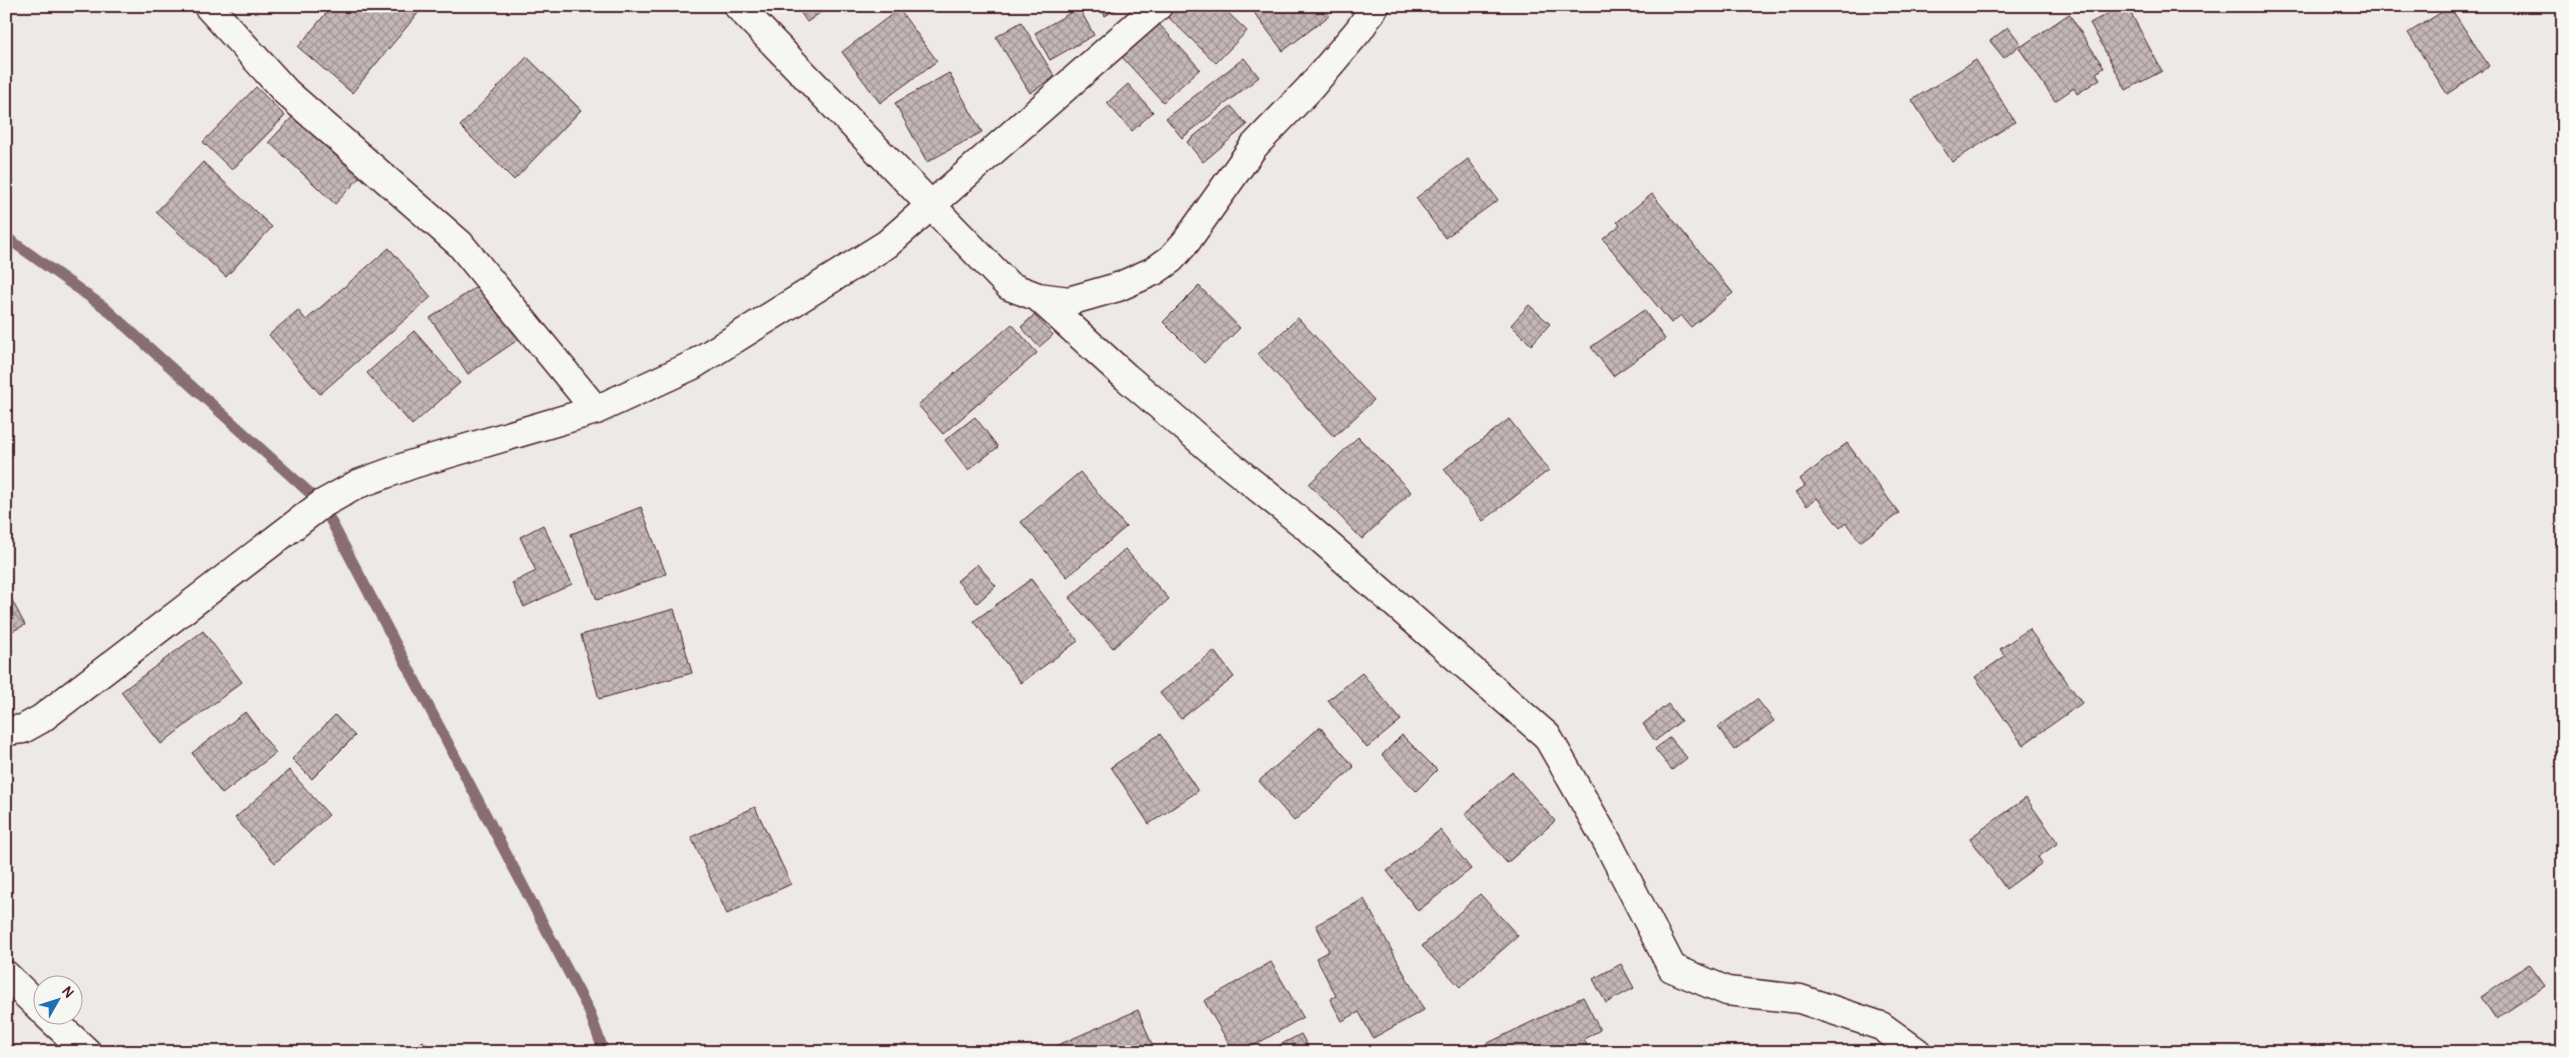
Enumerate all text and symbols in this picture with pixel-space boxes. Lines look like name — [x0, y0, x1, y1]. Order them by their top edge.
north arrow — [32, 976, 82, 1026]
text: N — [58, 983, 77, 1001]

